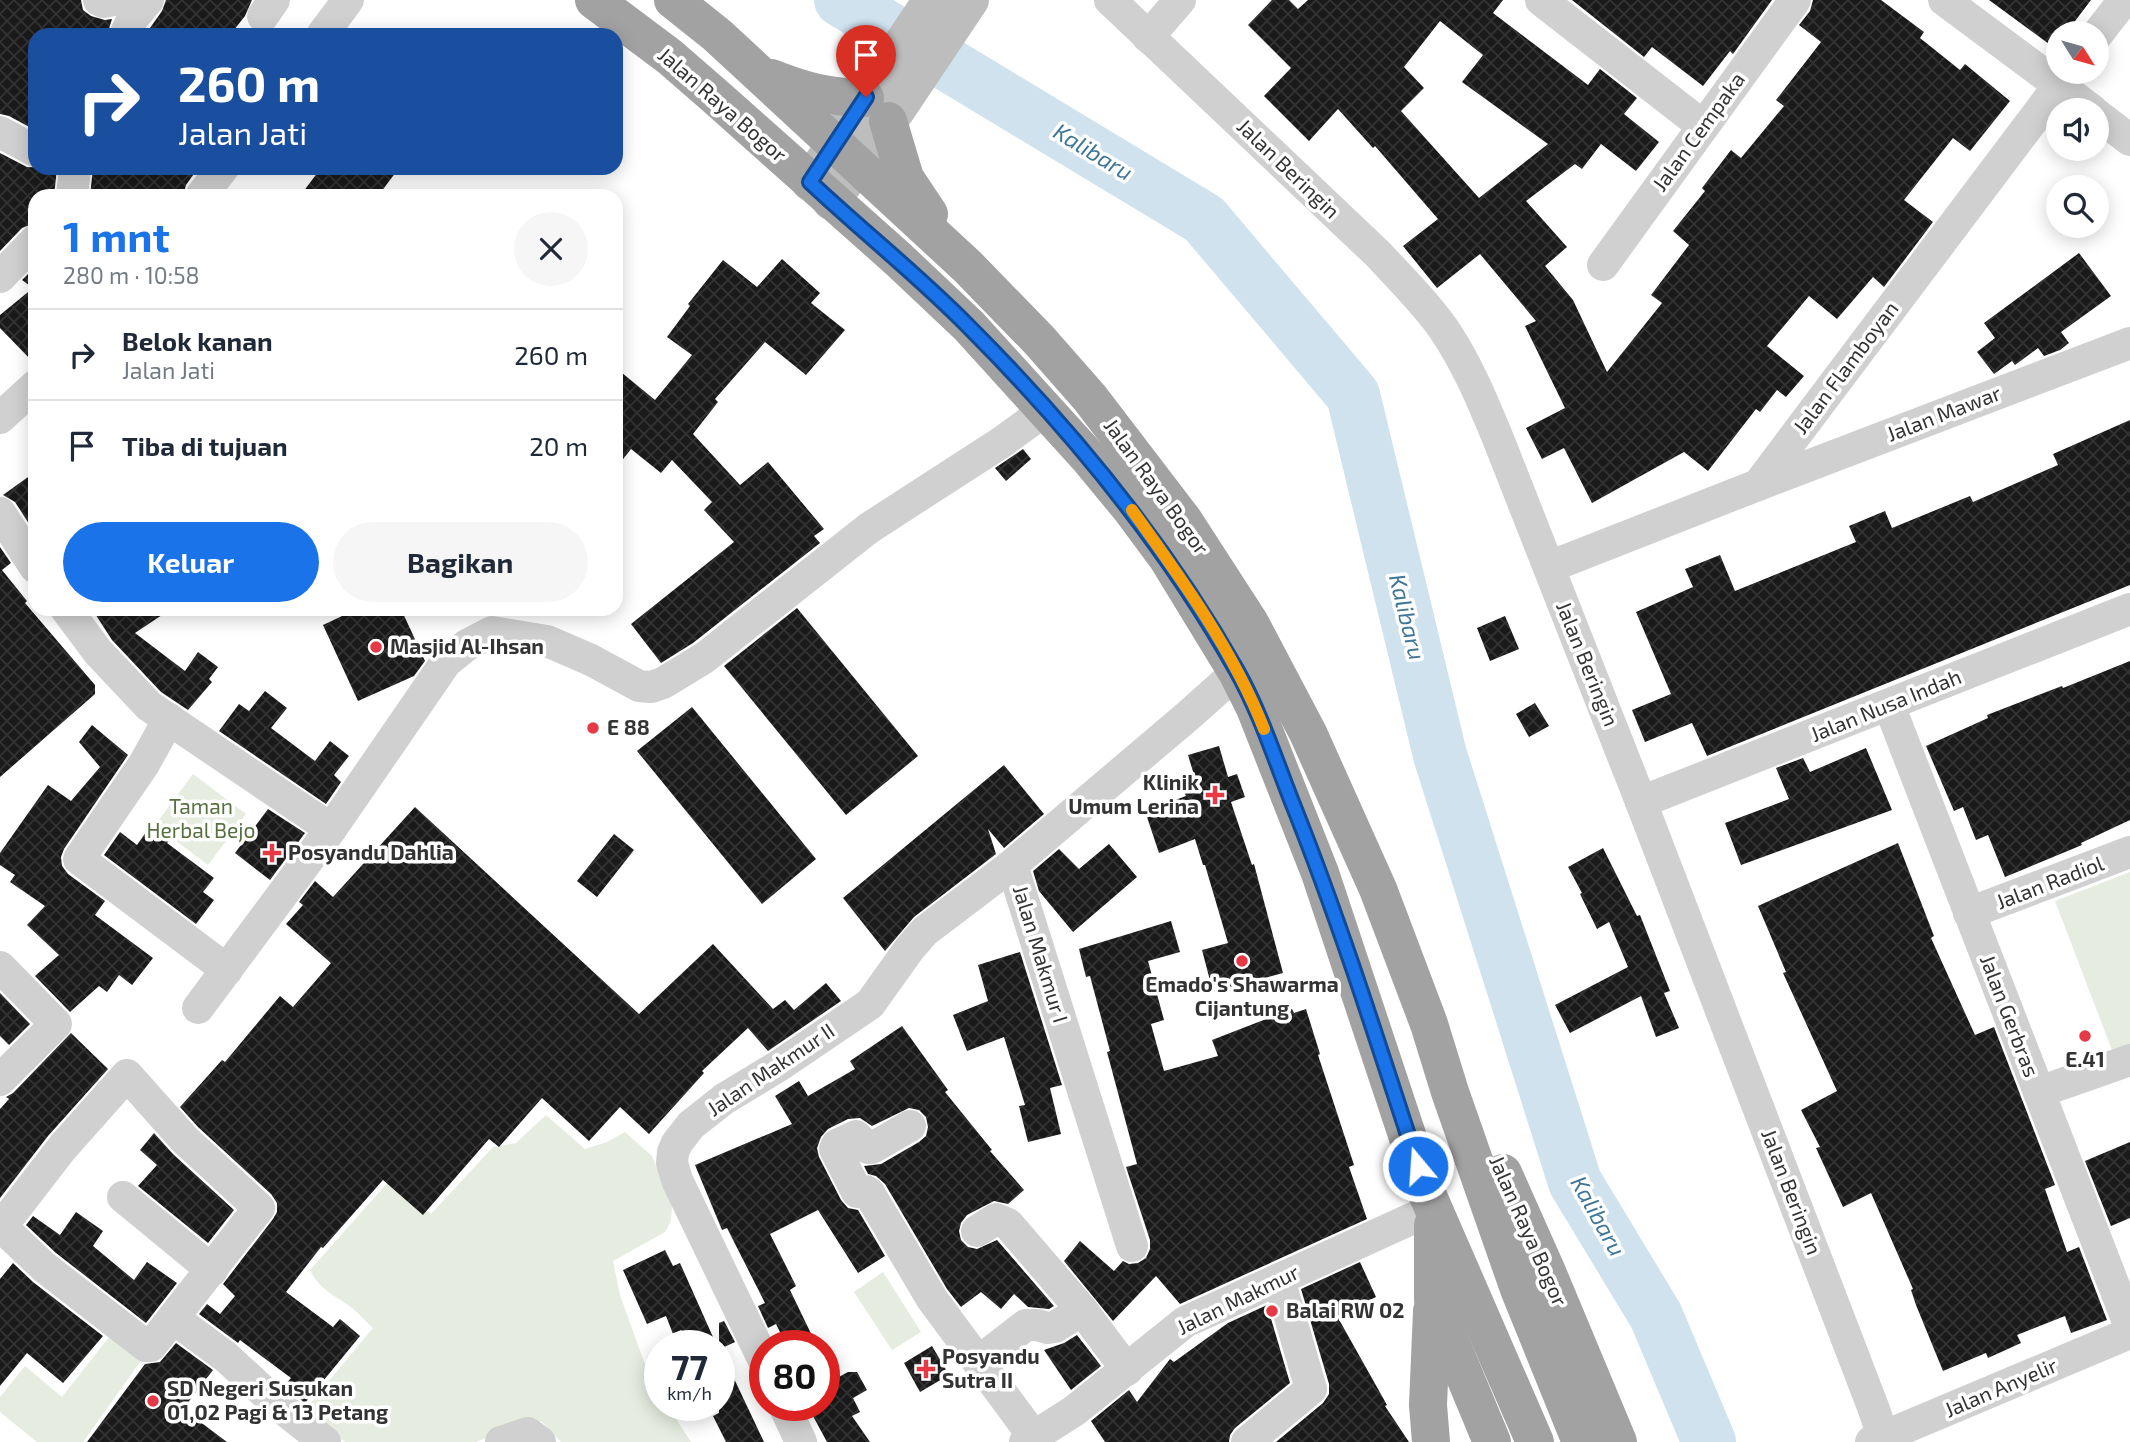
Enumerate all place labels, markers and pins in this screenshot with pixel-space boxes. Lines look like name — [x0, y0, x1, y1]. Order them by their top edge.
pin — [836, 25, 896, 97]
place label: Masjid Al-Ihsan — [390, 633, 544, 658]
marker: Masjid Al-Ihsan — [368, 639, 384, 655]
place label: E 88 — [607, 714, 650, 739]
marker: E 88 — [585, 720, 601, 736]
place label: Klinik Umum Lerina — [1068, 769, 1199, 818]
marker: Klinik Umum Lerina — [1205, 785, 1225, 805]
place label: Posyandu Dahlia — [288, 839, 454, 865]
marker: Posyandu Dahlia — [262, 843, 282, 863]
marker: Emado's Shawarma Cijantung — [1234, 953, 1250, 969]
place label: Emado's Shawarma Cijantung — [1145, 971, 1339, 1020]
marker: E.41 — [2077, 1028, 2093, 1044]
place label: E.41 — [2065, 1046, 2105, 1071]
place label: Balai RW 02 — [1286, 1297, 1404, 1322]
marker: Balai RW 02 — [1264, 1303, 1280, 1319]
place label: Posyandu Sutra II — [942, 1343, 1040, 1392]
marker: Posyandu Sutra II — [916, 1359, 936, 1379]
place label: SD Negeri Susukan 01,02 Pagi & 13 Petang — [167, 1375, 388, 1424]
marker: SD Negeri Susukan 01,02 Pagi & 13 Petang — [145, 1393, 161, 1409]

